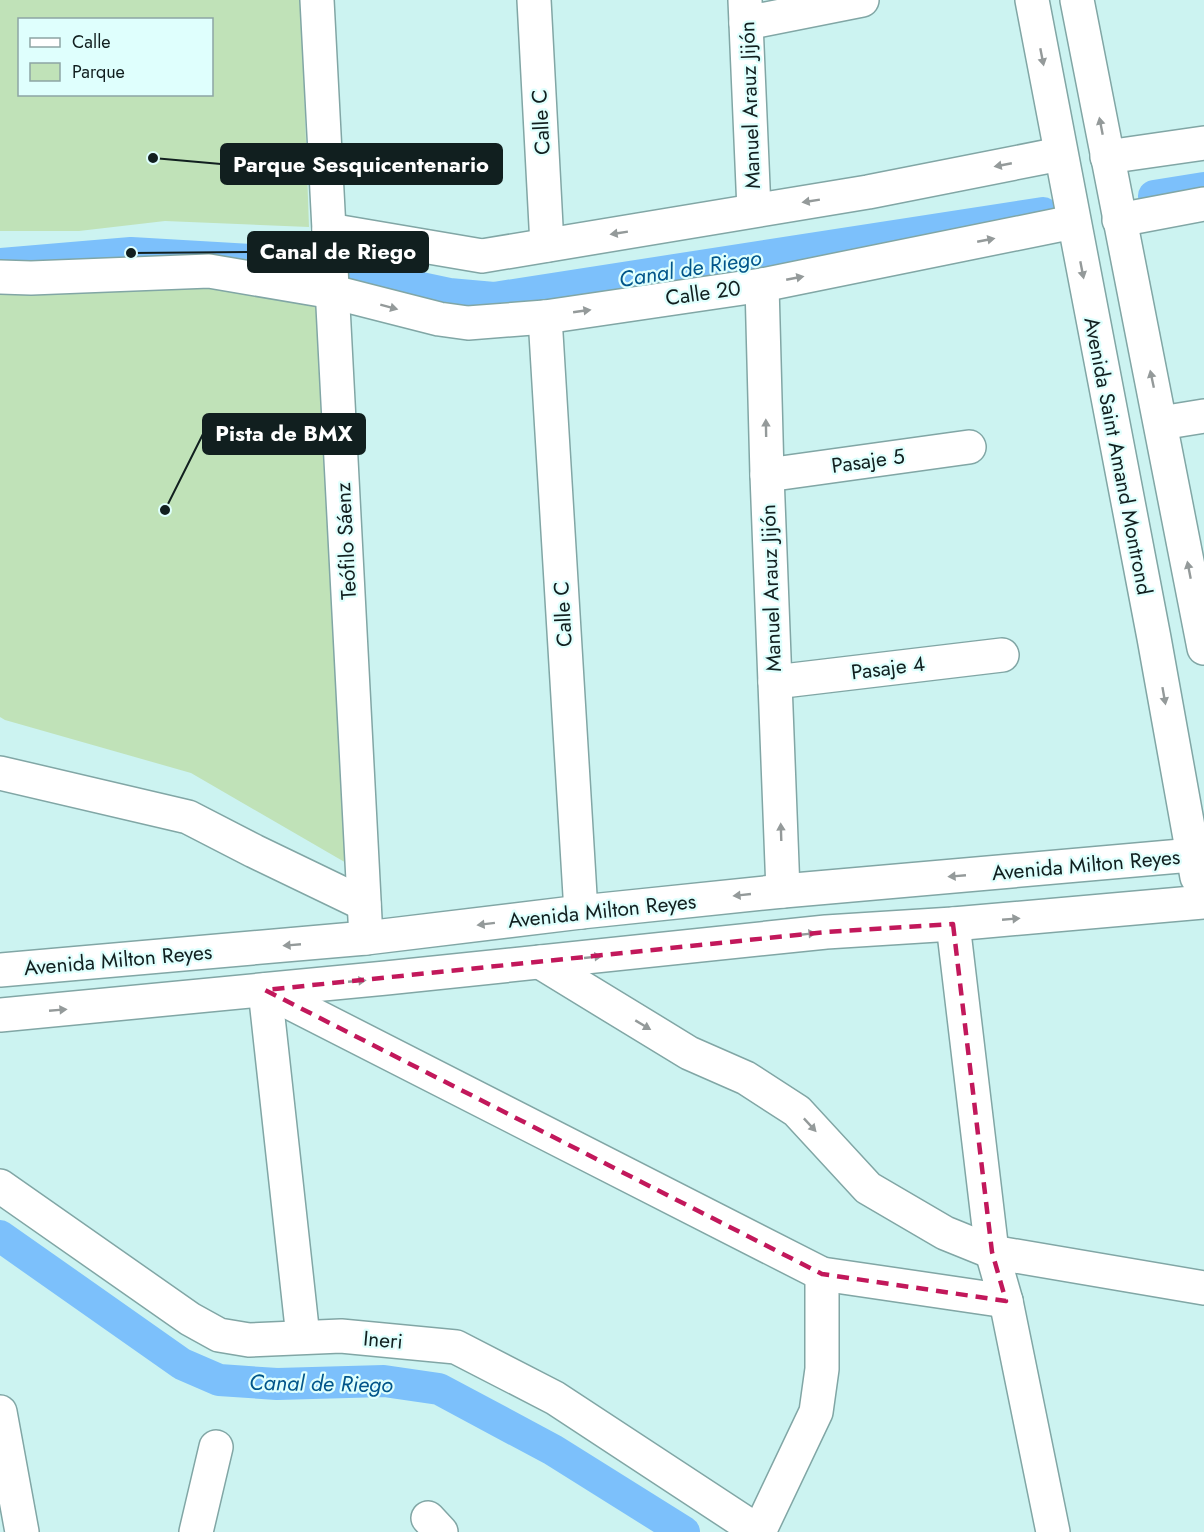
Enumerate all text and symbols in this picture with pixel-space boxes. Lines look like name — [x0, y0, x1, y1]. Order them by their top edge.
legend — [18, 18, 213, 96]
street label: Manuel Arauz Jijón — [732, 21, 768, 189]
text: Calle — [72, 29, 111, 55]
one-way arrow — [1038, 48, 1047, 67]
text: Parque — [72, 59, 125, 85]
street label: Calle C — [524, 88, 558, 156]
one-way arrow — [1096, 116, 1105, 135]
callout: Parque Sesquicentenario — [221, 144, 502, 184]
text: Parque Sesquicentenario — [233, 148, 489, 180]
one-way arrow — [993, 161, 1012, 170]
one-way arrow — [802, 197, 821, 206]
one-way arrow — [609, 228, 628, 237]
callout: Canal de Riego — [248, 232, 428, 272]
text: Canal de Riego — [260, 235, 416, 267]
one-way arrow — [977, 235, 996, 244]
water label: Canal de Riego — [616, 241, 764, 295]
one-way arrow — [1078, 260, 1087, 279]
street label: Calle 20 — [663, 273, 743, 313]
one-way arrow — [786, 273, 805, 282]
one-way arrow — [380, 302, 398, 312]
one-way arrow — [572, 307, 591, 316]
street label: Avenida Saint Amand Montrond — [1076, 315, 1160, 597]
one-way arrow — [1146, 369, 1156, 388]
callout: Pista de BMX — [203, 414, 365, 454]
text: Pista de BMX — [215, 417, 353, 449]
one-way arrow — [761, 418, 770, 437]
street label: Pasaje 5 — [829, 441, 907, 481]
street label: Teófilo Sáenz — [328, 481, 364, 600]
street label: Manuel Arauz Jijón — [753, 504, 789, 672]
one-way arrow — [1184, 560, 1193, 579]
street label: Calle C — [546, 580, 580, 648]
street label: Pasaje 4 — [849, 649, 927, 687]
one-way arrow — [1160, 686, 1169, 705]
one-way arrow — [776, 823, 785, 842]
street label: Avenida Milton Reyes — [991, 842, 1181, 888]
one-way arrow — [948, 871, 967, 881]
street label: Avenida Milton Reyes — [506, 886, 698, 936]
one-way arrow — [733, 890, 752, 900]
one-way arrow — [1002, 914, 1021, 924]
one-way arrow — [476, 919, 495, 928]
one-way arrow — [798, 929, 817, 939]
street label: Avenida Milton Reyes — [23, 937, 213, 983]
one-way arrow — [283, 940, 302, 950]
one-way arrow — [583, 952, 602, 961]
one-way arrow — [347, 976, 366, 986]
one-way arrow — [49, 1005, 68, 1015]
one-way arrow — [635, 1020, 651, 1031]
one-way arrow — [803, 1117, 817, 1132]
street label: Ineri — [362, 1323, 404, 1357]
water label: Canal de Riego — [249, 1366, 394, 1400]

